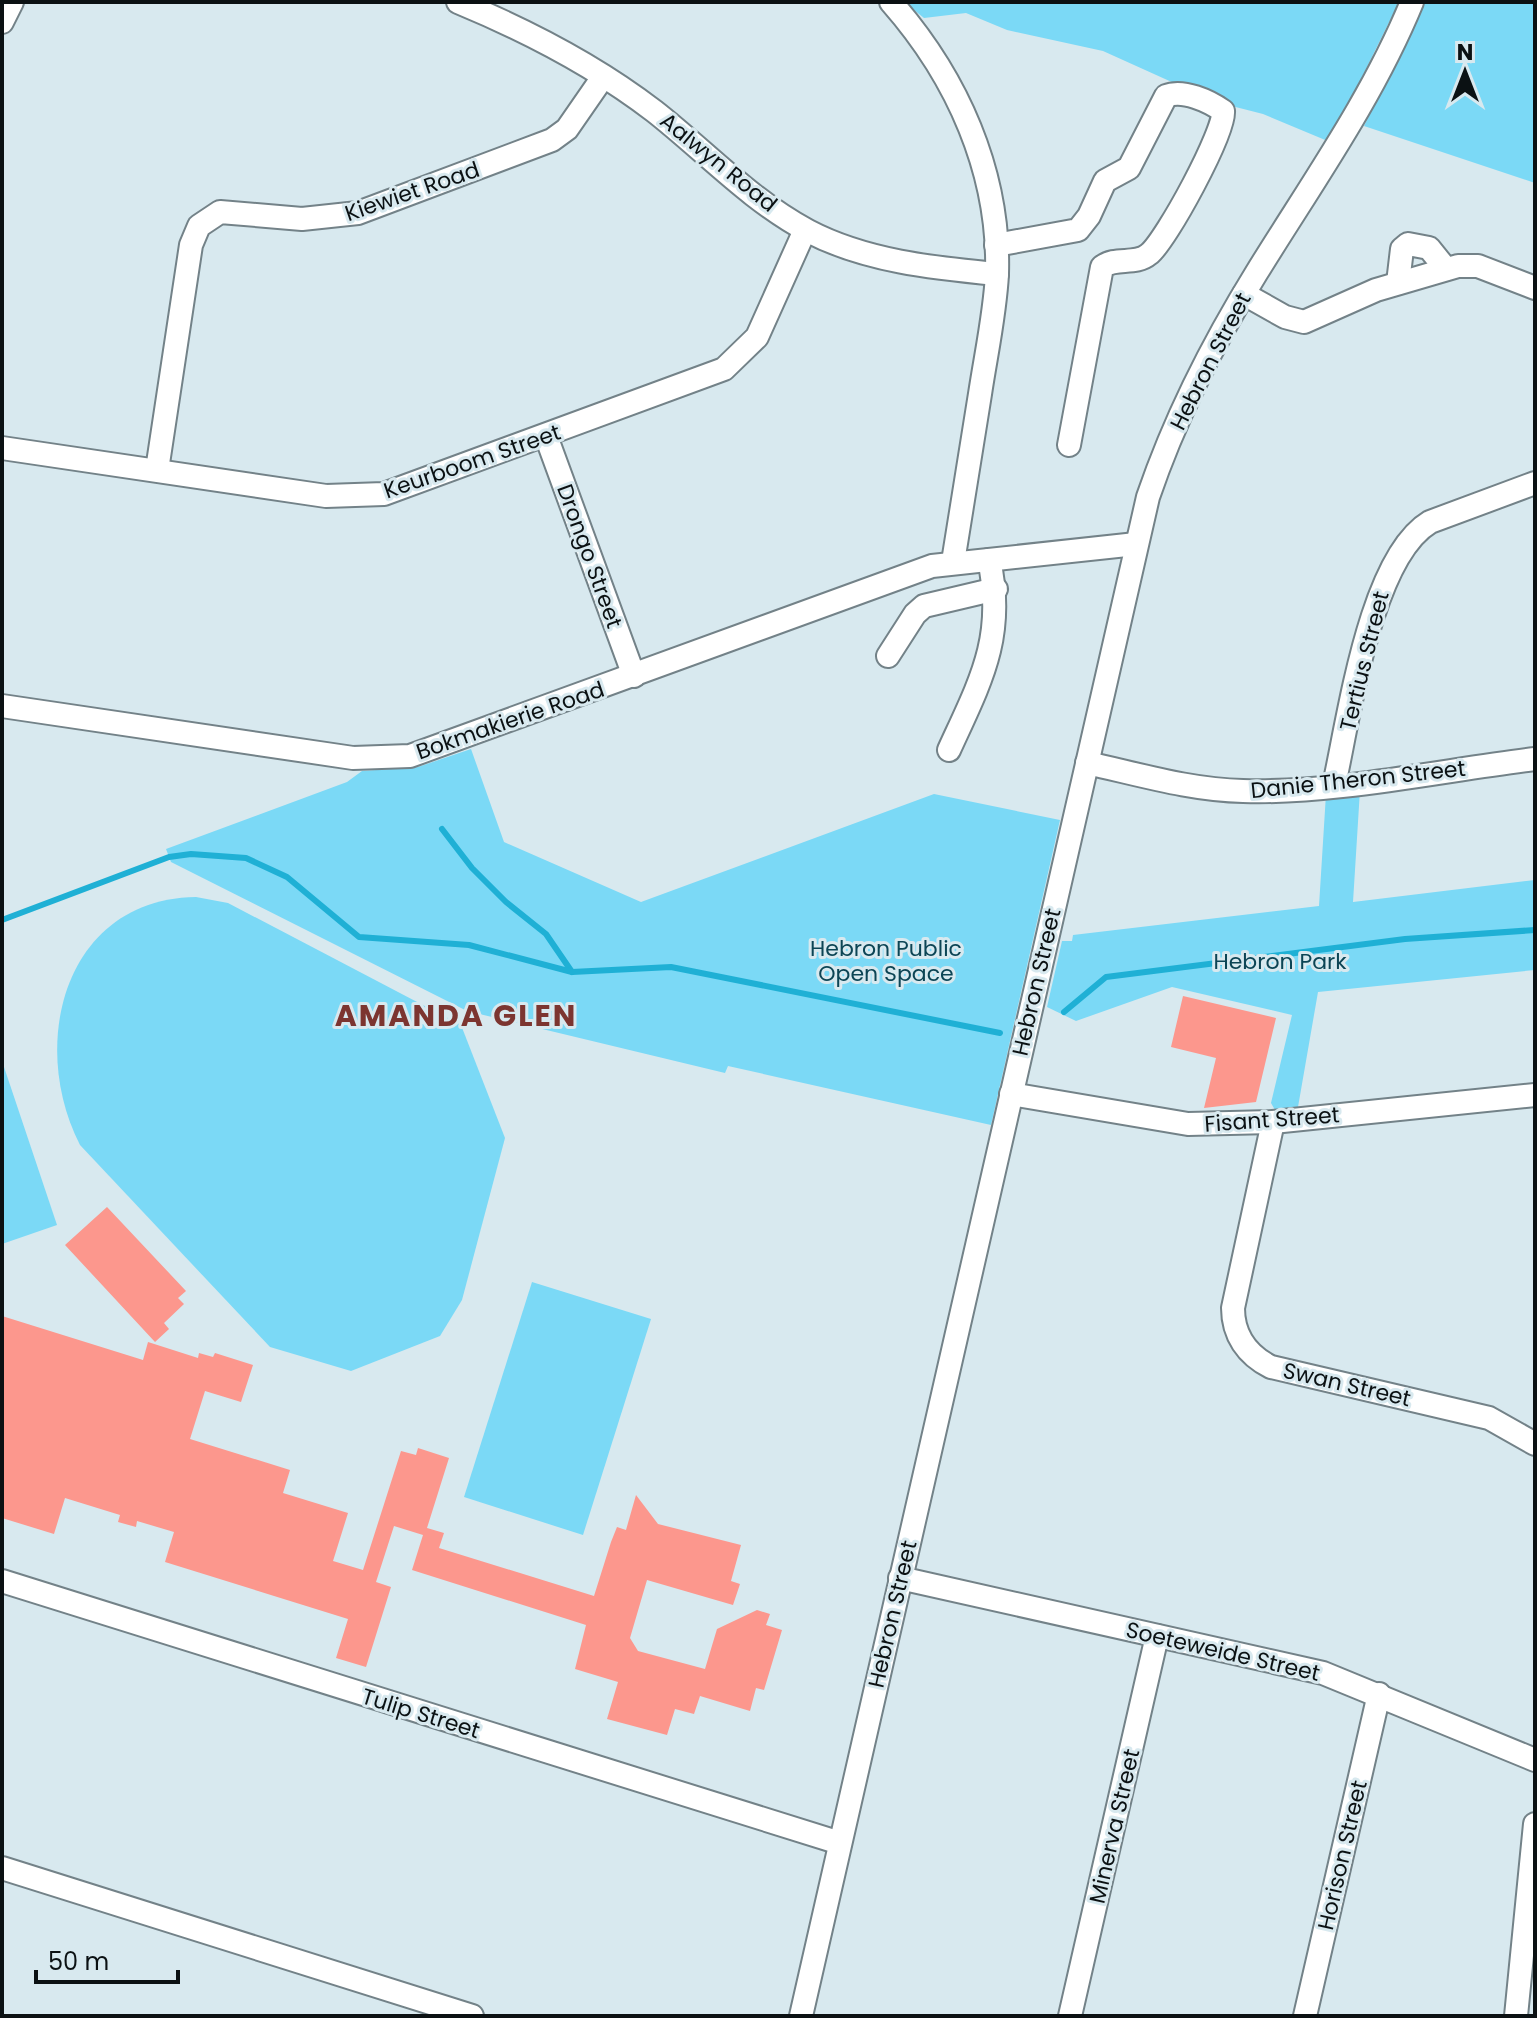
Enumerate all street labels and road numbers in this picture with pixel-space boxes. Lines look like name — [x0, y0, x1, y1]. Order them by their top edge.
street label: Aalwyn Road — [653, 105, 784, 219]
street label: Kiewiet Road — [341, 154, 484, 229]
street label: Hebron Street — [1162, 287, 1258, 435]
street label: Keurboom Street — [380, 417, 565, 506]
street label: Drongo Street — [549, 480, 630, 632]
street label: Tertius Street — [1332, 588, 1397, 734]
street label: Bokmakierie Road — [412, 674, 608, 767]
street label: Danie Theron Street — [1249, 753, 1467, 806]
street label: Hebron Street — [1004, 905, 1069, 1059]
street label: Fisant Street — [1203, 1099, 1341, 1140]
street label: Swan Street — [1280, 1355, 1414, 1414]
street label: Hebron Street — [860, 1537, 925, 1691]
street label: Soeteweide Street — [1123, 1614, 1323, 1689]
street label: Tulip Street — [358, 1681, 484, 1746]
street label: Minerva Street — [1082, 1746, 1147, 1906]
street label: Horison Street — [1310, 1777, 1375, 1933]

